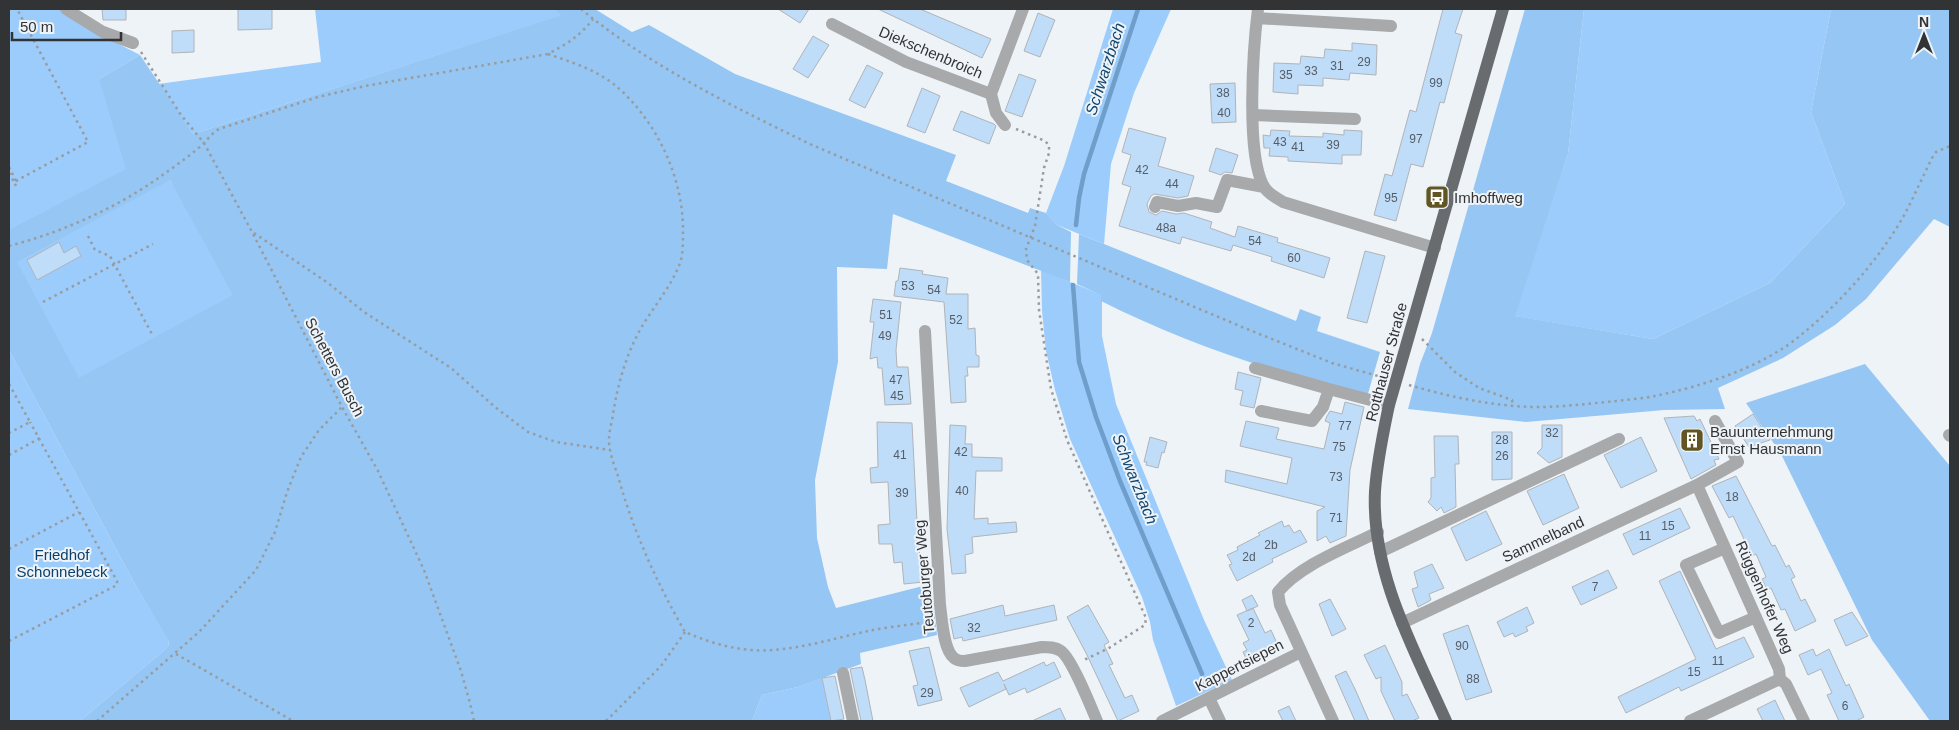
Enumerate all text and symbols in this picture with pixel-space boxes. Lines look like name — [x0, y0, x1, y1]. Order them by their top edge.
scale bar — [12, 10, 121, 42]
north arrow — [1899, 10, 1949, 60]
text: N — [1919, 14, 1929, 30]
text: 50 m — [20, 18, 53, 35]
water label: Schwarzbach — [1082, 21, 1128, 117]
street label: Diekschenbroich — [877, 23, 985, 81]
house number: 29 — [1357, 55, 1371, 69]
house number: 31 — [1330, 59, 1344, 73]
house number: 33 — [1304, 64, 1318, 78]
house number: 35 — [1279, 68, 1293, 82]
house number: 99 — [1429, 76, 1443, 90]
house number: 38 — [1216, 86, 1230, 100]
house number: 40 — [1217, 106, 1231, 120]
house number: 97 — [1409, 132, 1423, 146]
house number: 43 — [1273, 135, 1287, 149]
house number: 39 — [1326, 138, 1340, 152]
house number: 41 — [1291, 140, 1305, 154]
house number: 42 — [1135, 163, 1149, 177]
house number: 44 — [1165, 177, 1179, 191]
bus stop icon: Imhoffweg — [1424, 184, 1450, 210]
place label: Imhoffweg — [1454, 189, 1523, 206]
house number: 95 — [1384, 191, 1398, 205]
house number: 48a — [1156, 221, 1176, 235]
house number: 54 — [1248, 234, 1262, 248]
house number: 60 — [1287, 251, 1301, 265]
house number: 53 — [901, 279, 915, 293]
house number: 54 — [927, 283, 941, 297]
street label: Rotthauser Straße — [1362, 301, 1410, 423]
house number: 51 — [879, 308, 893, 322]
house number: 52 — [949, 313, 963, 327]
street label: Schetters Busch — [302, 315, 368, 419]
house number: 49 — [878, 329, 892, 343]
house number: 47 — [889, 373, 903, 387]
house number: 45 — [890, 389, 904, 403]
house number: 77 — [1338, 419, 1352, 433]
place label: Bauunternehmung Ernst Hausmann — [1710, 423, 1833, 457]
house number: 32 — [1545, 426, 1559, 440]
building icon: Bauunternehmung Ernst Hausmann — [1679, 427, 1705, 453]
water label: Schwarzbach — [1109, 431, 1161, 527]
house number: 28 — [1495, 433, 1509, 447]
house number: 75 — [1332, 440, 1346, 454]
house number: 42 — [954, 445, 968, 459]
house number: 41 — [893, 448, 907, 462]
house number: 26 — [1495, 449, 1509, 463]
house number: 73 — [1329, 470, 1343, 484]
house number: 40 — [955, 484, 969, 498]
house number: 39 — [895, 486, 909, 500]
house number: 18 — [1725, 490, 1739, 504]
house number: 71 — [1329, 511, 1343, 525]
street label: Sammelband — [1499, 513, 1587, 565]
street label: Teutoburger Weg — [911, 519, 937, 635]
house number: 15 — [1661, 519, 1675, 533]
house number: 11 — [1639, 529, 1652, 543]
house number: 2b — [1264, 538, 1278, 552]
street label: Rüggenhofer Weg — [1733, 538, 1797, 656]
park label: Friedhof Schonnebeck — [17, 546, 108, 580]
house number: 2d — [1242, 550, 1256, 564]
house number: 7 — [1592, 580, 1599, 594]
house number: 2 — [1248, 616, 1255, 630]
house number: 32 — [967, 621, 981, 635]
street label: Kappertsiepen — [1192, 635, 1286, 695]
house number: 90 — [1455, 639, 1469, 653]
house number: 11 — [1712, 654, 1725, 668]
house number: 15 — [1687, 665, 1701, 679]
house number: 88 — [1466, 672, 1480, 686]
house number: 29 — [920, 686, 934, 700]
house number: 6 — [1842, 699, 1849, 713]

